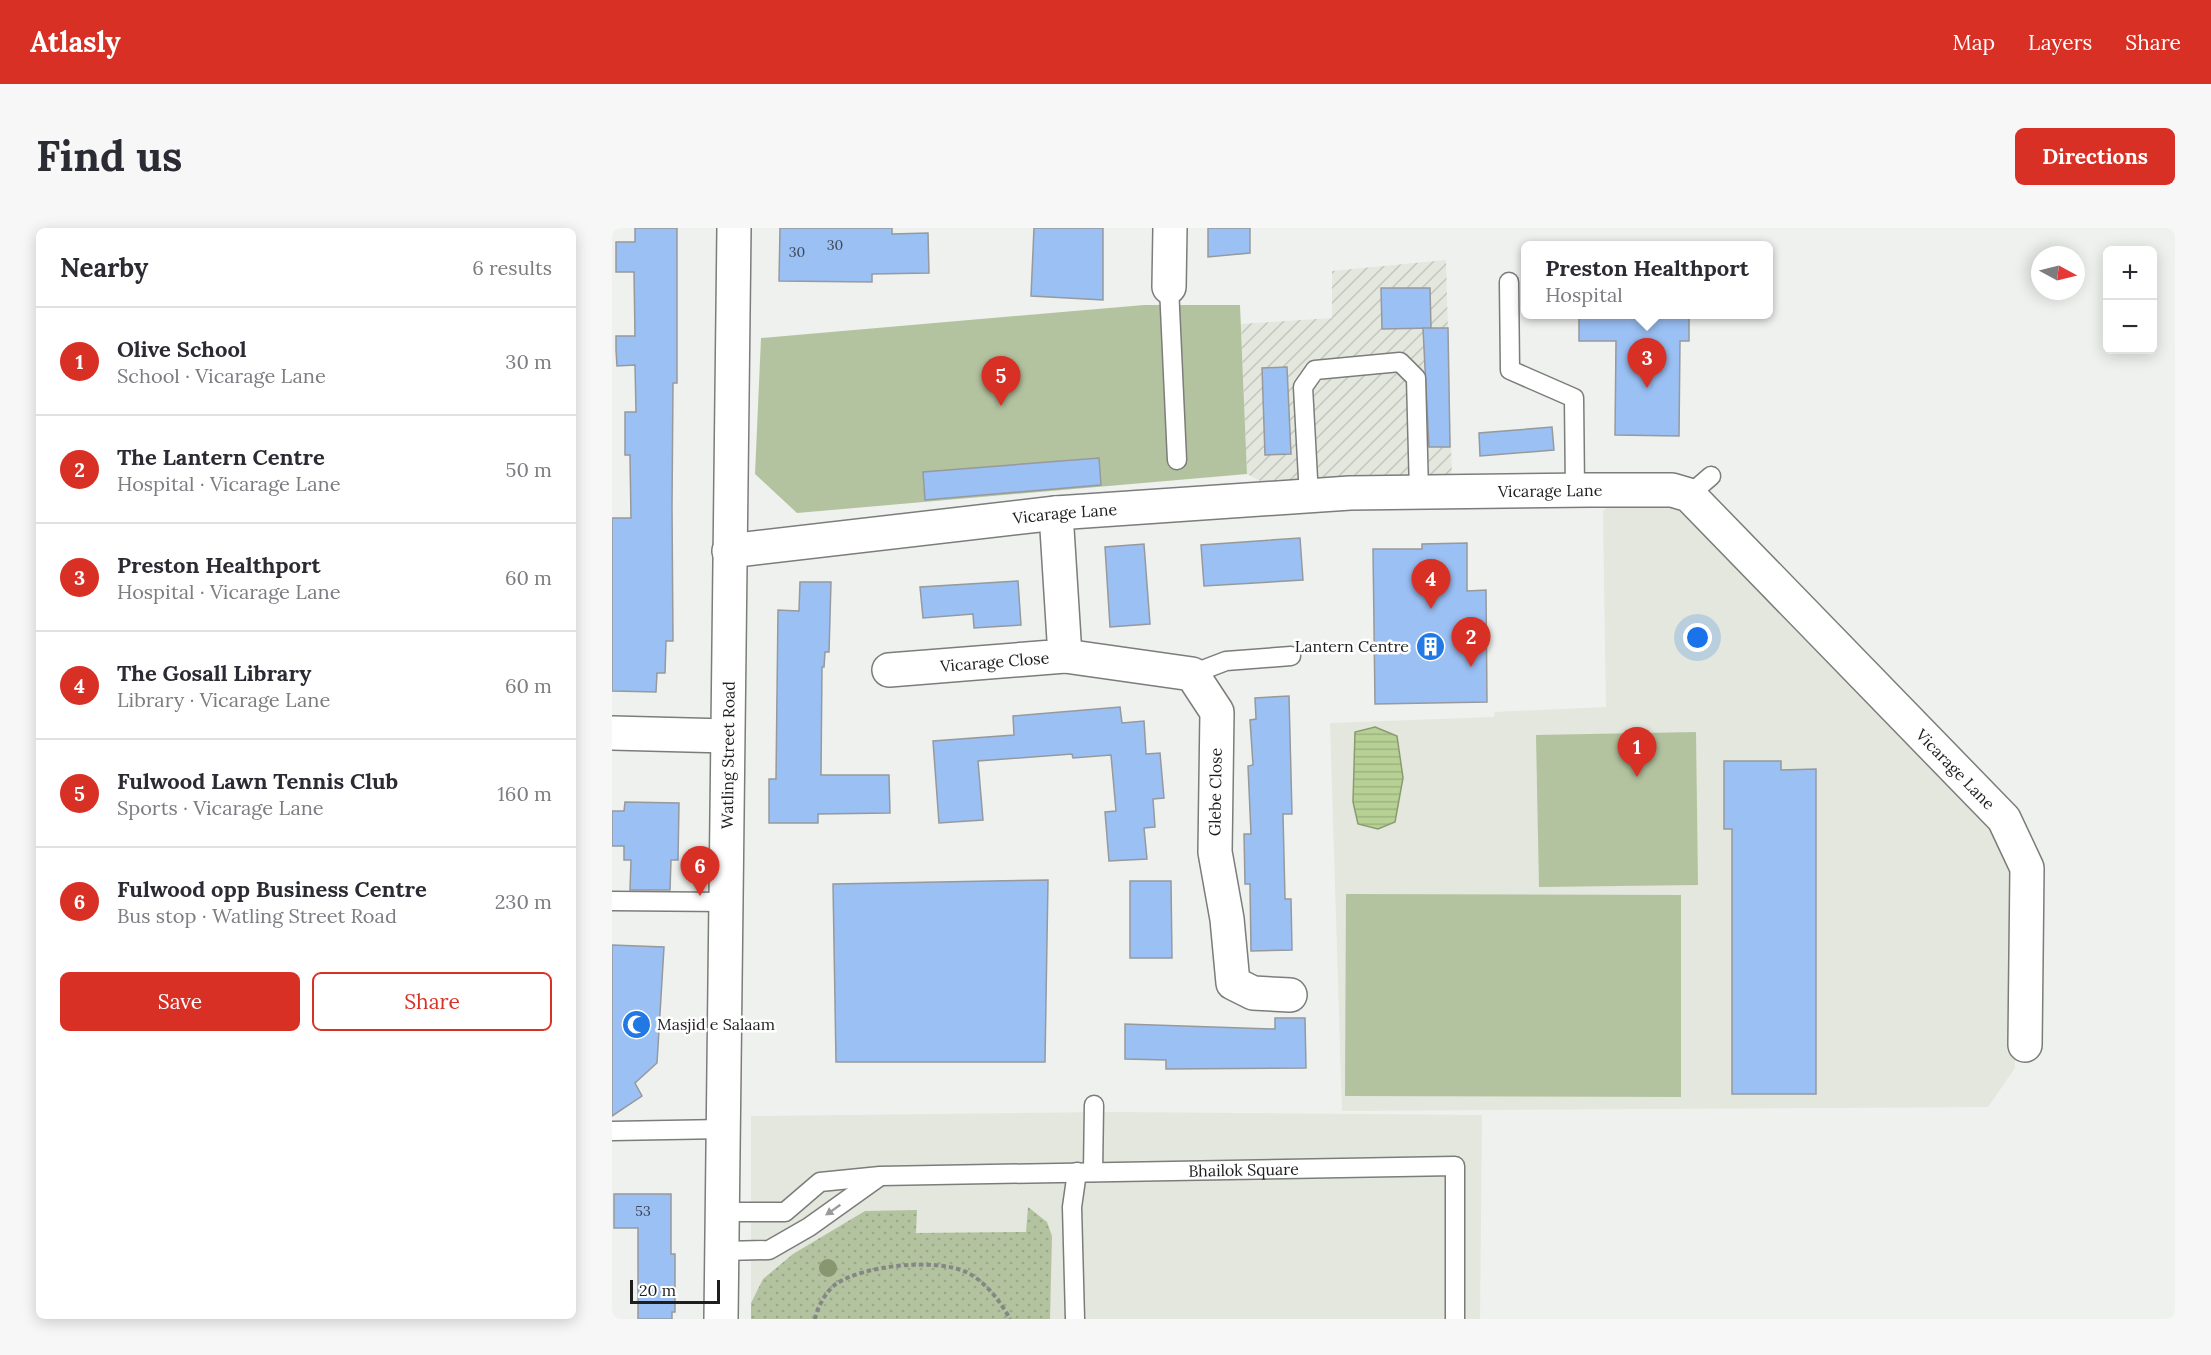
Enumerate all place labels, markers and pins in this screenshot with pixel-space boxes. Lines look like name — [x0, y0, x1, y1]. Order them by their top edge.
pin: 3 — [1628, 338, 1666, 388]
pin: 5 — [982, 356, 1020, 406]
pin: 4 — [1412, 560, 1450, 609]
pin: 2 — [1452, 618, 1490, 667]
building icon: Lantern Centre — [1414, 630, 1446, 662]
place label: Lantern Centre — [1295, 636, 1409, 656]
pin: 1 — [1618, 728, 1656, 777]
pin: 6 — [680, 846, 719, 896]
mosque icon: Masjid e Salaam — [620, 1008, 652, 1040]
place label: Masjid e Salaam — [657, 1014, 775, 1034]

